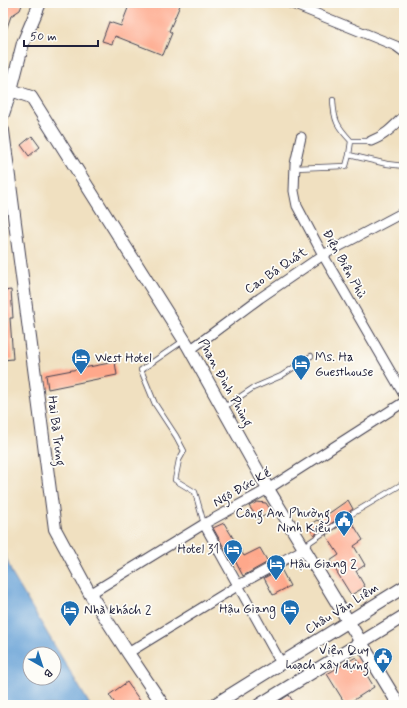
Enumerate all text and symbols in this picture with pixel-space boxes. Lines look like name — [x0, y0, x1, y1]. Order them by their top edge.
scale bar — [24, 22, 98, 48]
text: 50 m — [30, 29, 57, 45]
street label: Điện Biên Phủ — [318, 227, 370, 301]
street label: Cao Bá Quát — [241, 244, 311, 298]
street label: Phan Đình Phùng — [192, 336, 256, 431]
hotel icon: West Hotel — [70, 347, 92, 375]
place label: Ms. Ha Guesthouse — [315, 349, 374, 381]
place label: West Hotel — [95, 350, 152, 367]
hotel icon: Ms. Ha Guesthouse — [290, 353, 312, 381]
street label: Hai Bà Trưng — [41, 395, 69, 467]
street label: Ngô Đức Kế — [210, 464, 276, 513]
place label: Công An Phường Ninh Kiều — [236, 505, 330, 537]
public building icon: Công An Phường Ninh Kiều — [333, 509, 355, 537]
hotel icon: Hotel 31 — [222, 538, 244, 566]
place label: Hotel 31 — [178, 541, 219, 558]
hotel icon: Hậu Giang 2 — [265, 553, 287, 581]
place label: Hậu Giang 2 — [290, 556, 357, 574]
street label: Châu Văn Liêm — [302, 580, 382, 638]
hotel icon: Hậu Giang — [279, 598, 301, 626]
hotel icon: Nhà khách 2 — [59, 599, 81, 627]
place label: Hậu Giang — [219, 601, 276, 619]
place label: Nhà khách 2 — [84, 602, 152, 619]
place label: Viện Quy hoạch xây dựng — [286, 642, 369, 676]
north arrow — [22, 646, 62, 686]
public building icon: Viện Quy hoạch xây dựng — [372, 646, 394, 674]
text: B — [41, 665, 55, 681]

